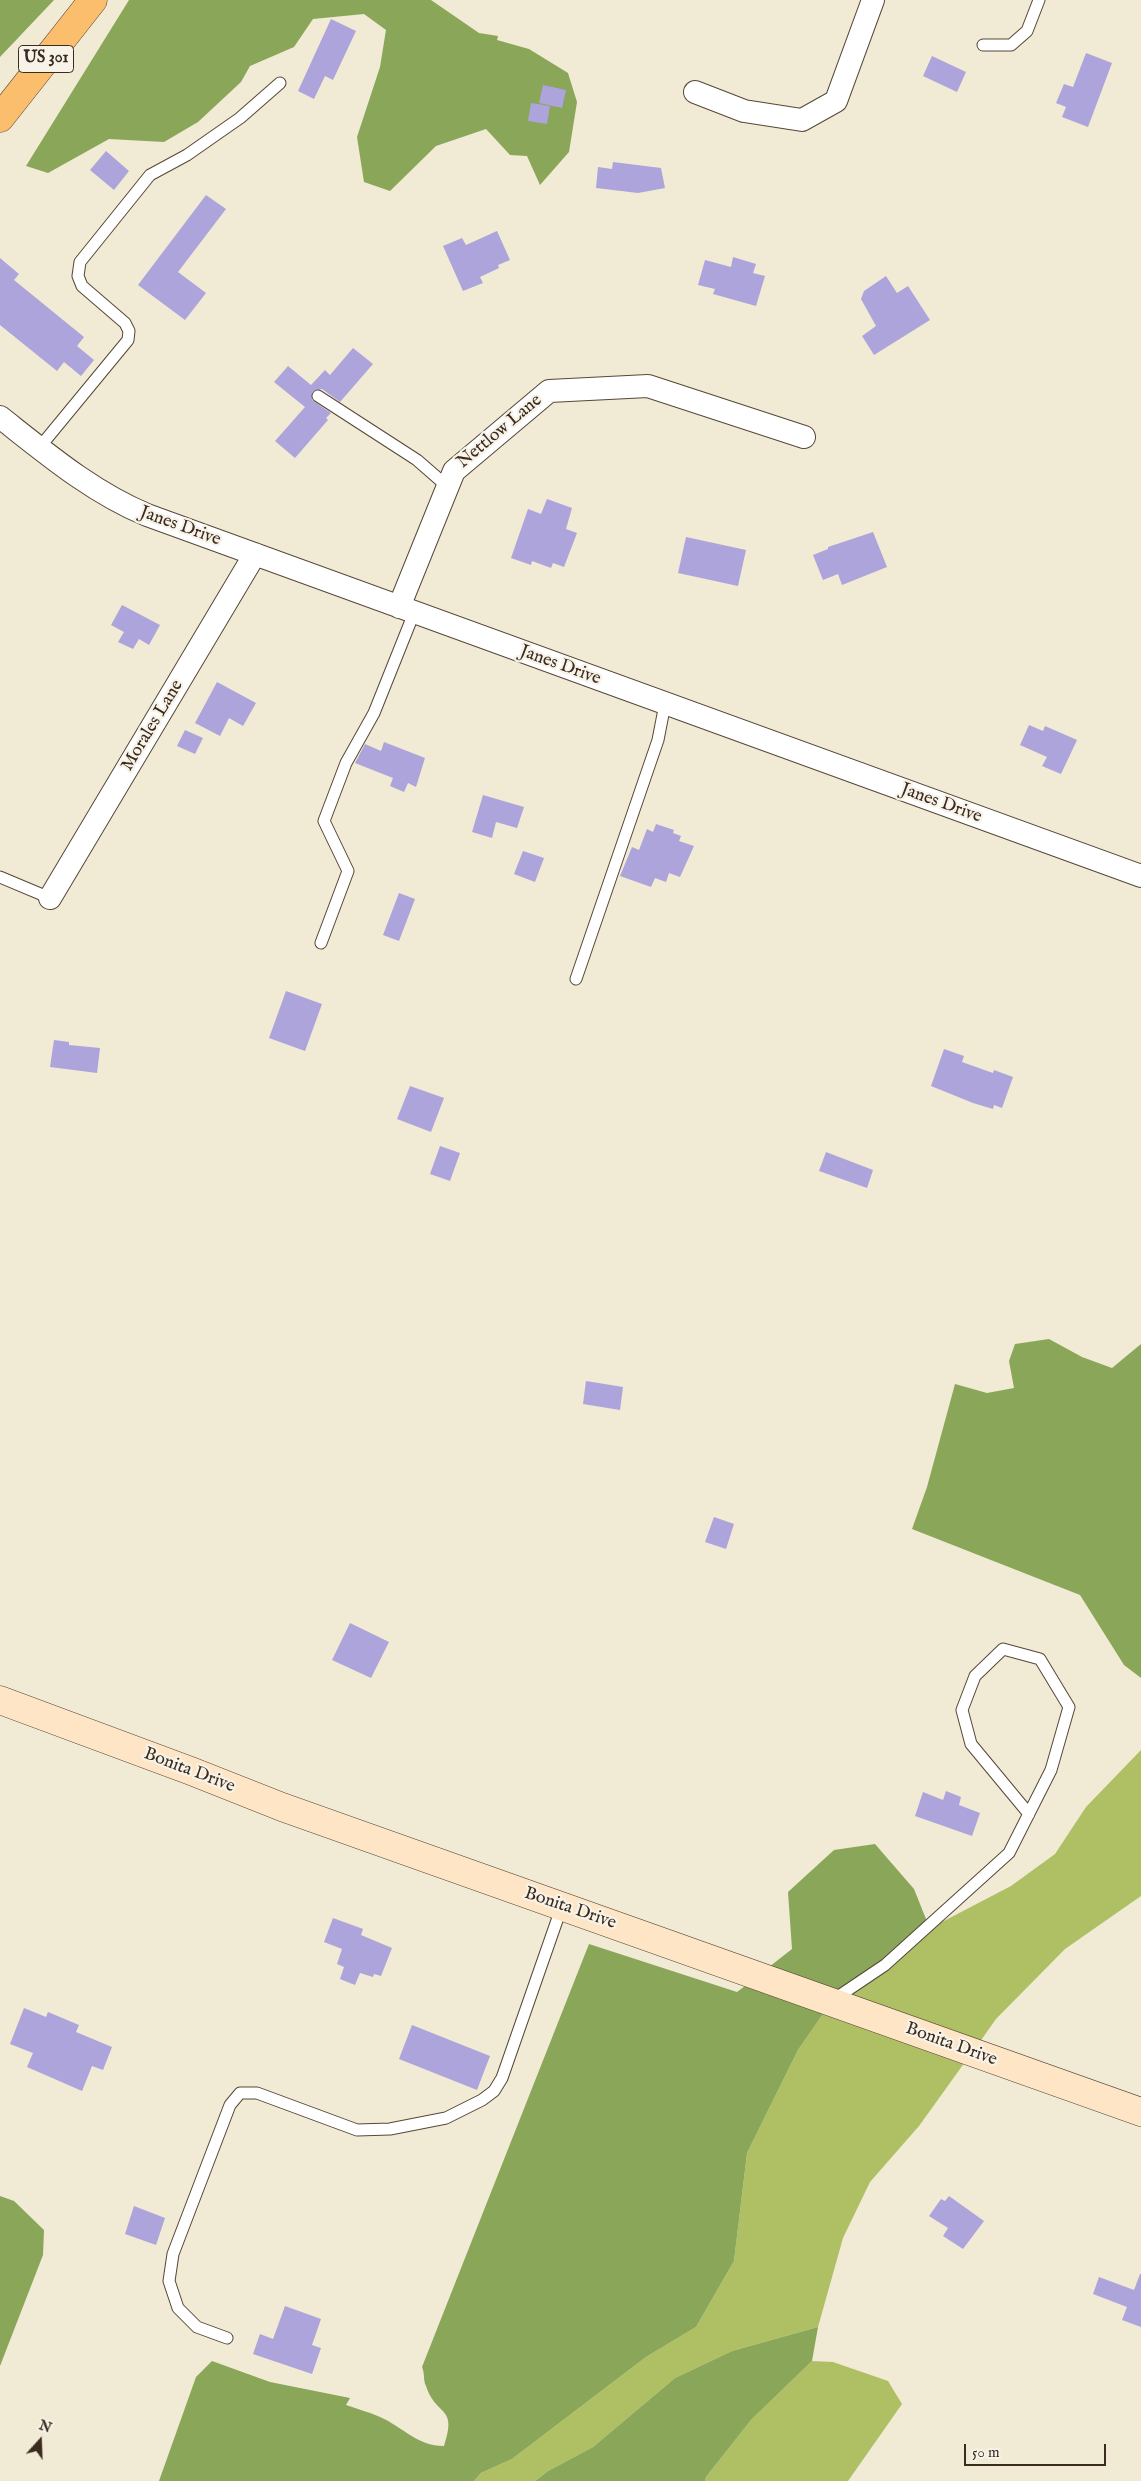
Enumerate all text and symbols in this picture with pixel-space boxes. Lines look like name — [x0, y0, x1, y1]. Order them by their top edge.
road number: US 301 — [18, 46, 74, 72]
street label: Nettlow Lane — [453, 390, 547, 474]
street label: Janes Drive — [137, 502, 223, 552]
street label: Janes Drive — [517, 641, 603, 691]
street label: Morales Lane — [117, 676, 189, 776]
street label: Janes Drive — [898, 779, 984, 829]
street label: Bonita Drive — [140, 1744, 238, 1798]
street label: Bonita Drive — [521, 1883, 619, 1935]
street label: Bonita Drive — [902, 2018, 1000, 2072]
north arrow — [15, 2416, 65, 2466]
text: N — [36, 2416, 54, 2437]
scale bar — [966, 2434, 1108, 2466]
text: 50 m — [972, 2443, 1000, 2462]

